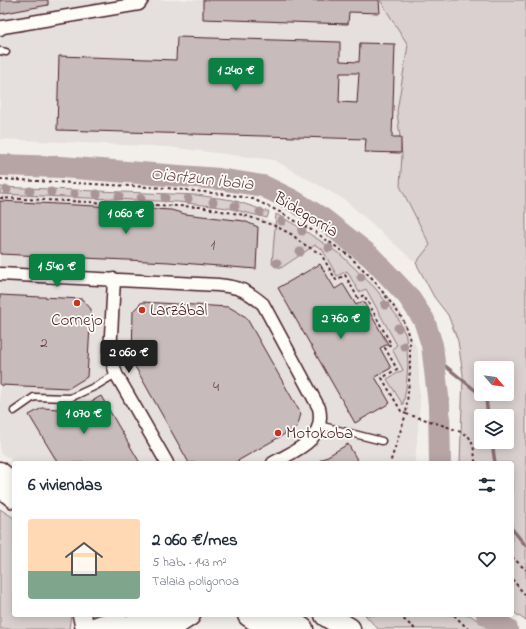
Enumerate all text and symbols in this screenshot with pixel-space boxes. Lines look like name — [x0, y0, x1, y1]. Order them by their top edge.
pin: 1 240 € — [199, 58, 273, 92]
text: 1 240 € — [217, 61, 255, 80]
water label: Oiartzun ibaia — [149, 162, 255, 198]
street label: Bidegorria — [267, 185, 343, 246]
pin: 1 060 € — [89, 201, 163, 235]
text: 1 060 € — [108, 204, 144, 223]
house number: 1 — [211, 234, 216, 256]
pin: 1 540 € — [20, 254, 94, 288]
text: 1 540 € — [38, 257, 76, 276]
marker: Cornejo — [72, 298, 82, 308]
place label: Larzábal — [150, 298, 208, 323]
marker: Larzábal — [137, 305, 147, 315]
pin: 2 760 € — [304, 306, 378, 340]
place label: Cornejo — [51, 308, 103, 333]
text: 2 760 € — [322, 309, 360, 328]
house number: 2 — [40, 332, 48, 354]
pin: 2 060 € — [92, 340, 166, 374]
text: 2 060 € — [110, 343, 148, 362]
north arrow — [474, 361, 514, 401]
map controls — [474, 361, 514, 449]
house number: 4 — [213, 376, 219, 398]
pin: 1 070 € — [47, 401, 121, 435]
text: 1 070 € — [66, 404, 102, 423]
button: layers — [474, 409, 514, 449]
place label: Motokoba — [286, 421, 353, 446]
marker: Motokoba — [273, 428, 283, 438]
text: 6 viviendas — [28, 473, 102, 498]
icon: filters — [476, 474, 498, 496]
text: 2 060 €/mes — [152, 528, 238, 553]
icon: home — [60, 535, 108, 583]
icon: heart — [476, 548, 498, 570]
text: 5 hab. · 143 m² — [152, 553, 227, 572]
text: Talaia poligonoa — [152, 572, 239, 591]

